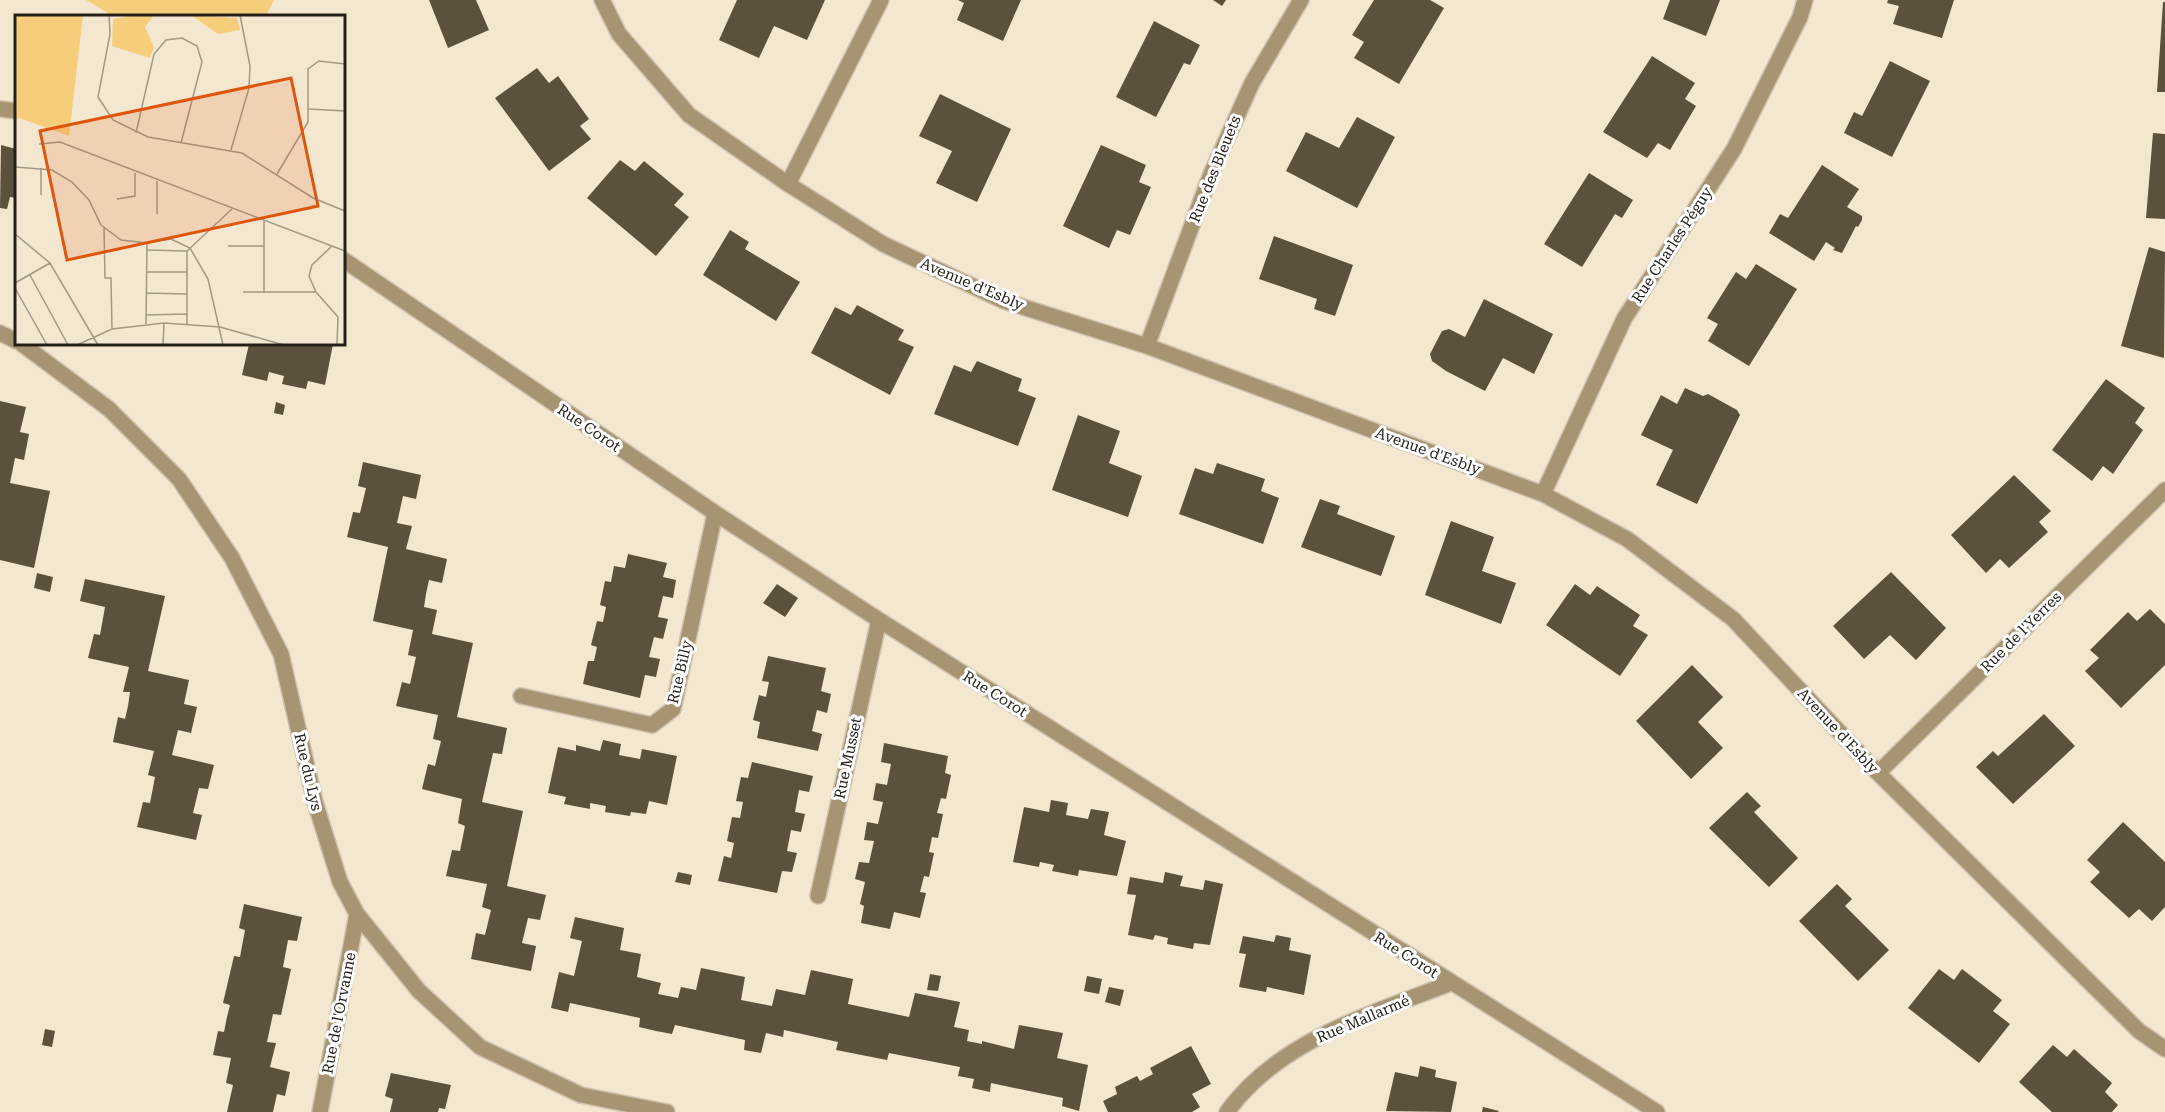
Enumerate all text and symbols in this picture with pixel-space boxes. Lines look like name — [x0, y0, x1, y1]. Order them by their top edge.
inset map — [15, 15, 345, 345]
street label: Rue des Bleuets — [1185, 113, 1245, 225]
street label: Rue Charles Péguy — [1628, 184, 1716, 306]
street label: Avenue d'Esbly — [918, 254, 1027, 314]
street label: Rue Corot — [554, 400, 624, 456]
street label: Avenue d'Esbly — [1373, 424, 1483, 478]
street label: Rue de l'Yerres — [1977, 588, 2065, 676]
street label: Rue Billy — [664, 638, 696, 705]
street label: Rue Corot — [960, 667, 1031, 721]
street label: Avenue d'Esbly — [1794, 684, 1882, 778]
street label: Rue Musset — [831, 715, 866, 800]
street label: Rue du Lys — [290, 731, 326, 813]
street label: Rue Corot — [1371, 928, 1442, 982]
street label: Rue de l'Orvanne — [318, 951, 360, 1075]
street label: Rue Mallarmé — [1314, 991, 1412, 1047]

